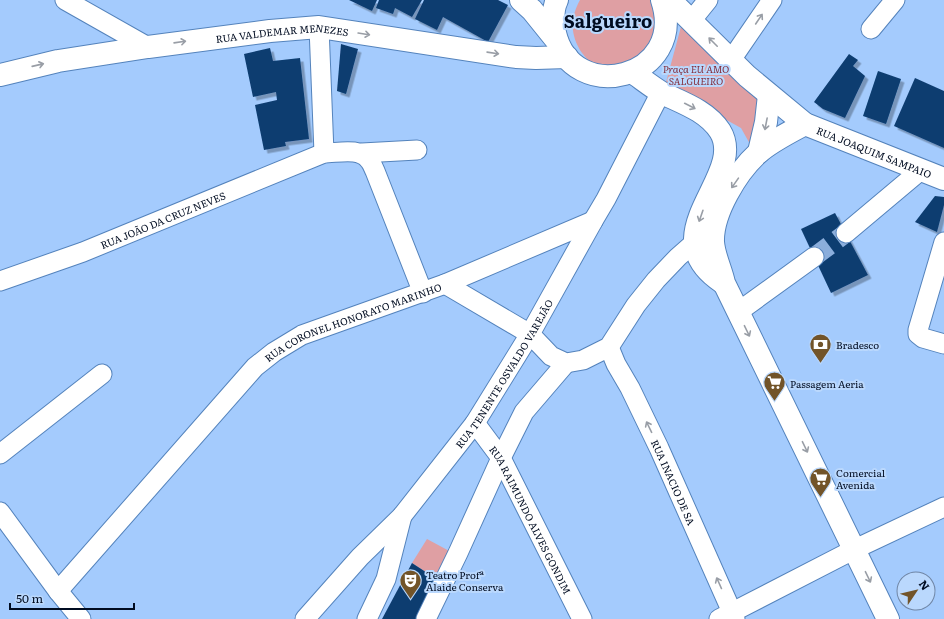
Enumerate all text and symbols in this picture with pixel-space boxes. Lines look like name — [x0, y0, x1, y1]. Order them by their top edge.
district label: Salgueiro — [564, 7, 652, 34]
one-way arrow — [755, 13, 763, 24]
street label: RUA VALDEMAR MENEZES — [215, 19, 350, 46]
one-way arrow — [357, 30, 370, 38]
one-way arrow — [173, 38, 186, 46]
one-way arrow — [708, 38, 718, 47]
one-way arrow — [486, 49, 499, 57]
one-way arrow — [31, 61, 44, 69]
park label: Praça EU AMO SALGUEIRO — [663, 61, 729, 88]
one-way arrow — [683, 103, 695, 110]
one-way arrow — [761, 117, 769, 130]
street label: RUA JOAQUIM SAMPAIO — [814, 122, 934, 181]
one-way arrow — [731, 177, 739, 188]
street label: RUA JOÃO DA CRUZ NEVES — [98, 187, 227, 252]
one-way arrow — [697, 209, 704, 222]
street label: RUA CORONEL HONORATO MARINHO — [261, 278, 444, 365]
street label: RUA TENENTE OSVALDO VAREJÃO — [451, 296, 556, 451]
one-way arrow — [744, 325, 752, 337]
bank icon: Bradesco — [807, 331, 833, 364]
place label: Bradesco — [836, 337, 879, 352]
supermarket icon: Passagem Aeria — [762, 370, 788, 403]
place label: Passagem Aeria — [790, 376, 864, 391]
one-way arrow — [644, 421, 652, 433]
street label: RUA INACIO DE SA — [648, 437, 700, 528]
one-way arrow — [802, 441, 809, 453]
street label: RUA RAIMUNDO ALVES GONDIM — [486, 442, 576, 596]
supermarket icon: Comercial Avenida — [807, 465, 833, 498]
place label: Comercial Avenida — [836, 465, 886, 492]
theatre icon: Teatro Profª Alaide Conserva — [397, 567, 423, 600]
place label: Teatro Profª Alaide Conserva — [426, 567, 504, 594]
one-way arrow — [865, 570, 872, 582]
north arrow — [896, 571, 936, 611]
text: N — [916, 576, 934, 593]
one-way arrow — [715, 578, 723, 590]
scale bar — [10, 585, 134, 611]
text: 50 m — [16, 589, 43, 607]

